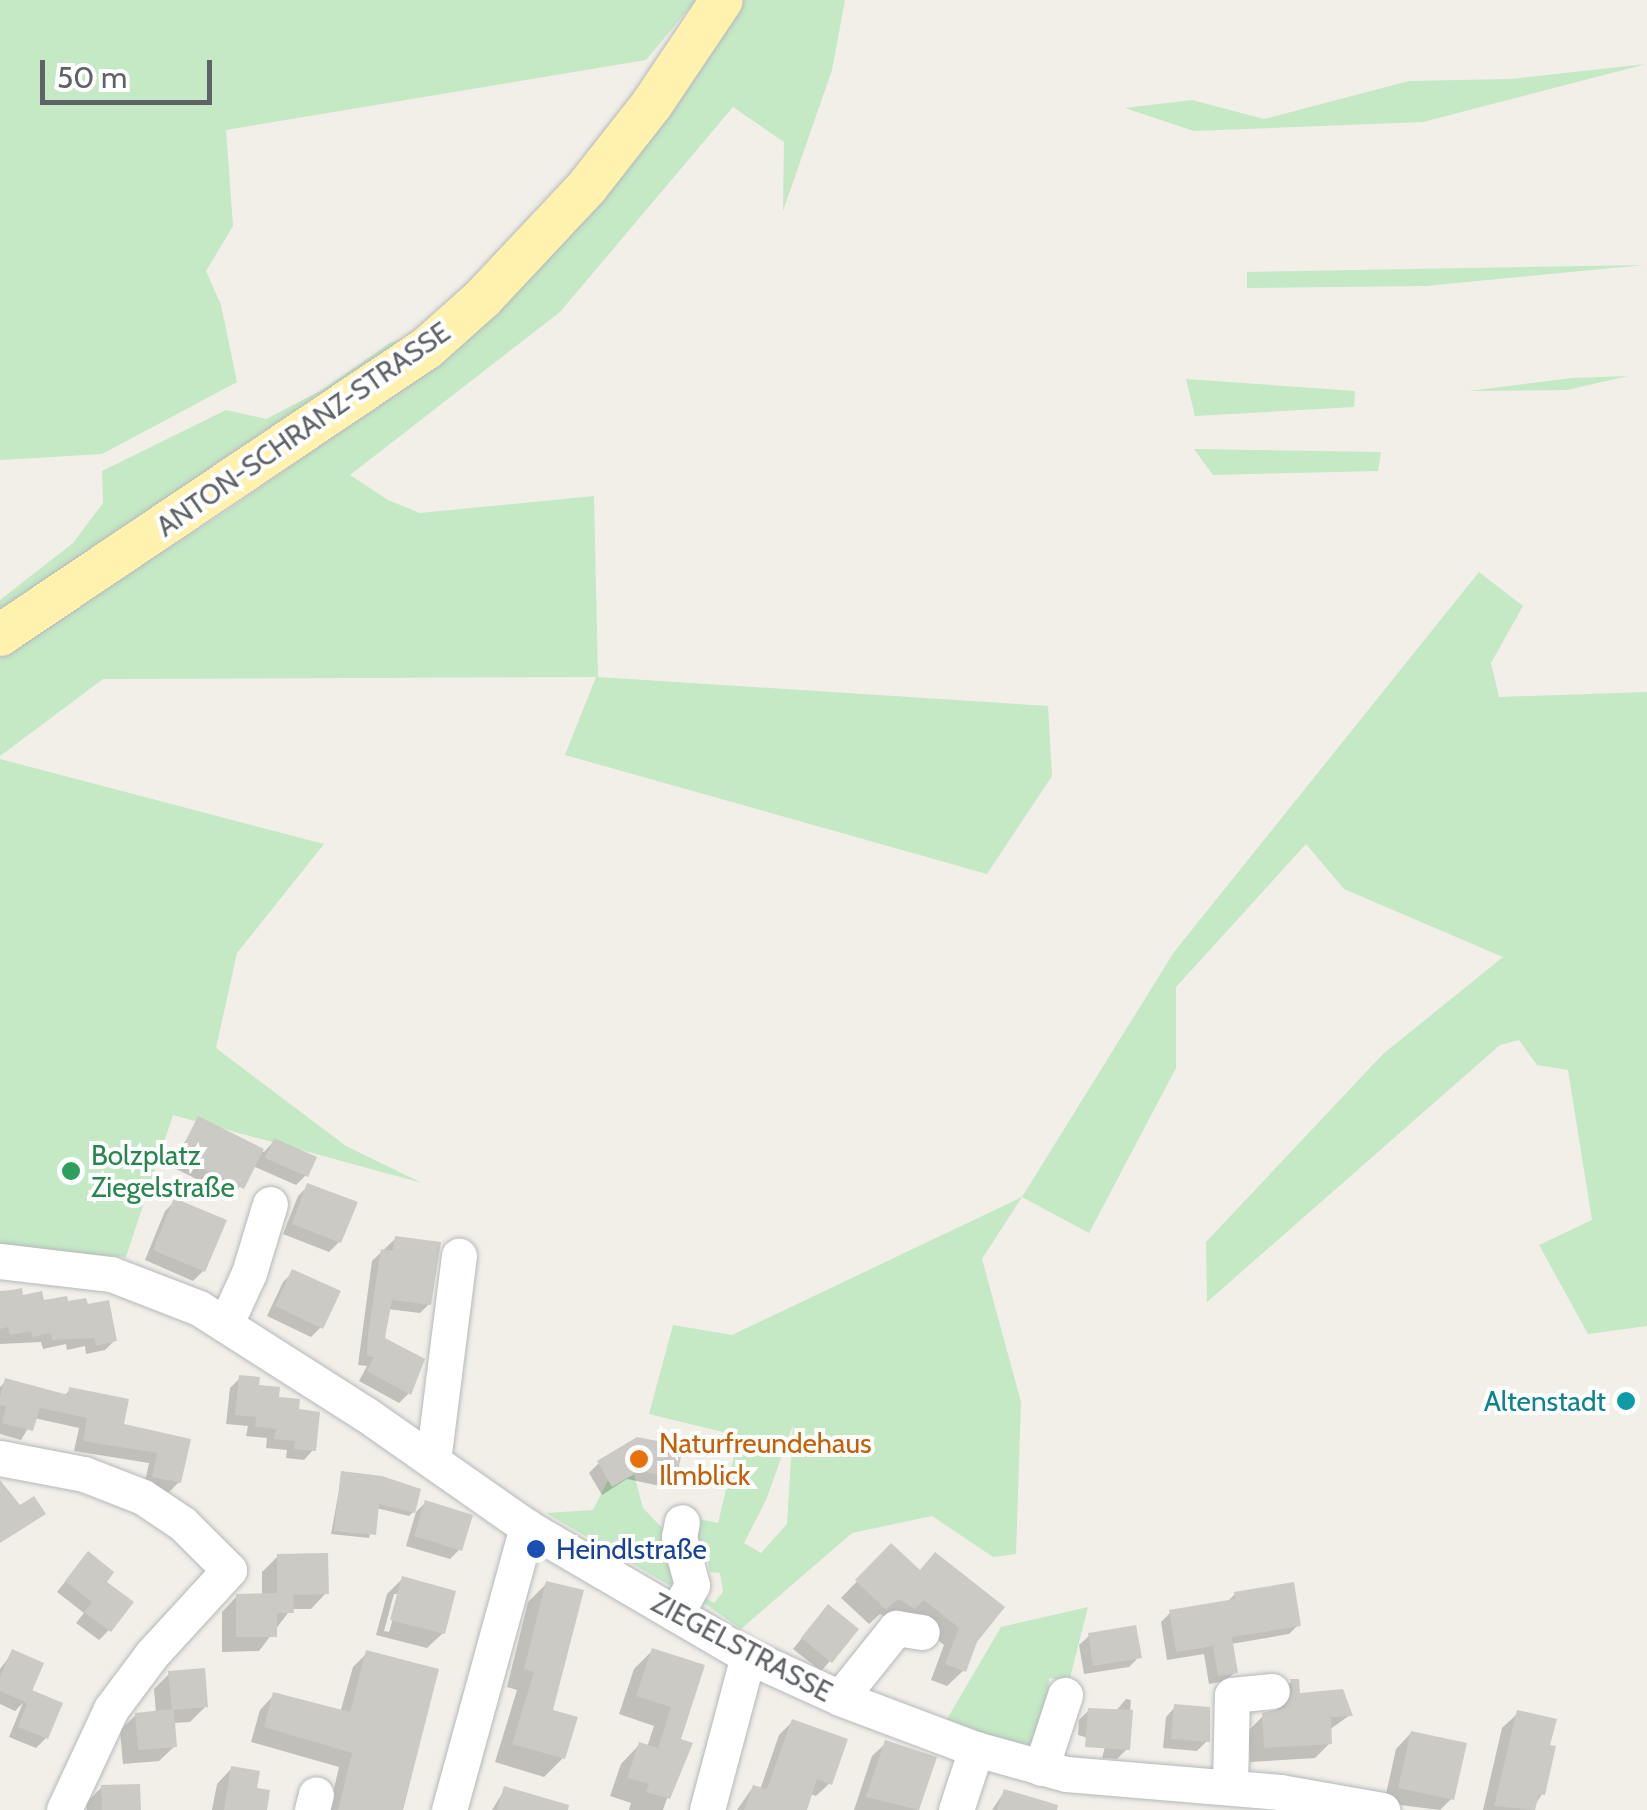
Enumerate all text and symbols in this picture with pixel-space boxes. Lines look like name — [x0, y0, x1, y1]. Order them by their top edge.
scale bar — [45, 40, 218, 102]
text: 50 m — [57, 59, 127, 96]
street label: ANTON-SCHRANZ-STRASSE — [150, 315, 456, 543]
place label: Bolzplatz Ziegelstraße — [91, 1138, 235, 1204]
marker: Bolzplatz Ziegelstraße — [60, 1160, 82, 1182]
place label: Altenstadt — [1484, 1384, 1606, 1418]
marker: Altenstadt — [1615, 1390, 1637, 1412]
place label: Naturfreundehaus Ilmblick — [659, 1426, 872, 1492]
marker: Naturfreundehaus Ilmblick — [628, 1448, 650, 1470]
place label: Heindlstraße — [556, 1532, 707, 1566]
marker: Heindlstraße — [525, 1538, 547, 1560]
street label: ZIEGELSTRASSE — [646, 1585, 838, 1709]

